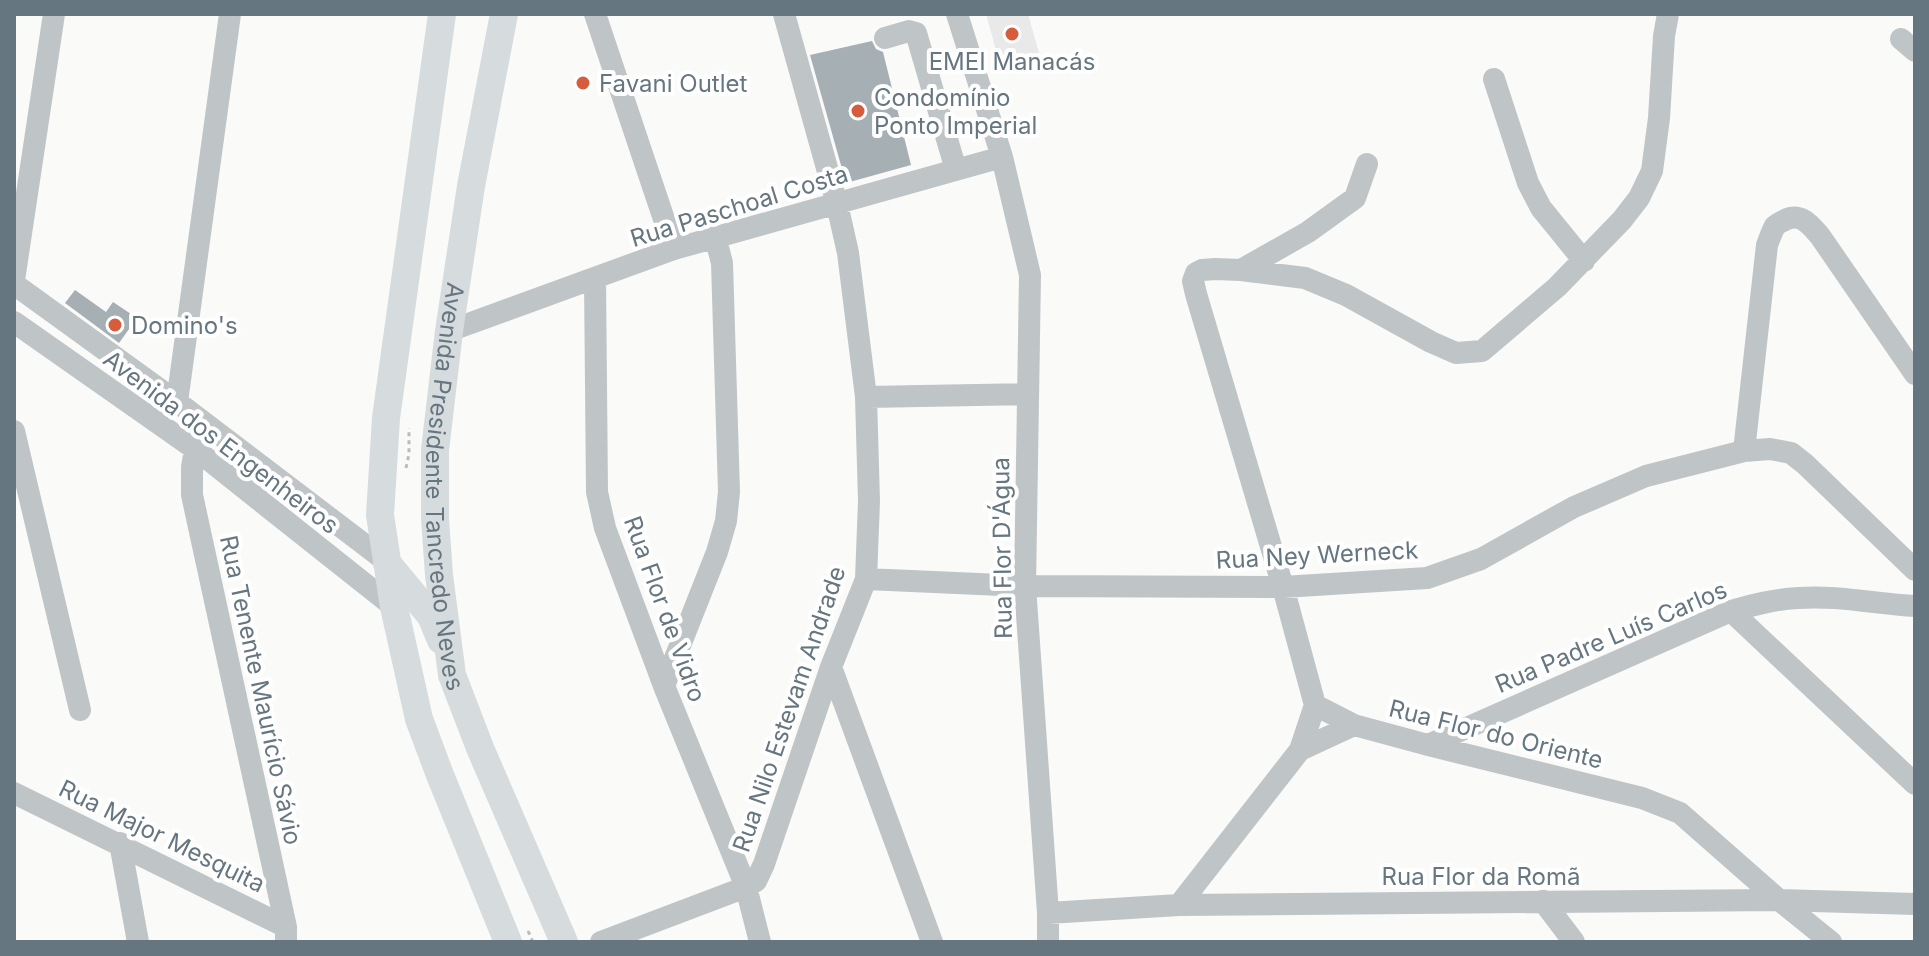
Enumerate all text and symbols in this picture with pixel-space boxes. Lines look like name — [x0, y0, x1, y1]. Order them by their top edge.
marker: EMEI Manacás — [1003, 25, 1021, 43]
place label: EMEI Manacás — [929, 47, 1095, 76]
place label: Favani Outlet — [599, 69, 747, 98]
marker: Favani Outlet — [574, 74, 592, 92]
place label: Condomínio Ponto Imperial — [874, 83, 1037, 140]
marker: Condomínio Ponto Imperial — [849, 102, 867, 120]
street label: Rua Paschoal Costa — [627, 159, 851, 253]
street label: Avenida Presidente Tancredo Neves — [421, 281, 471, 694]
place label: Domino's — [131, 311, 238, 340]
marker: Domino's — [106, 316, 124, 334]
street label: Avenida dos Engenheiros — [98, 344, 344, 540]
street label: Rua Flor D'Água — [985, 457, 1018, 639]
street label: Rua Flor de Vidro — [618, 512, 712, 706]
street label: Rua Tenente Maurício Sávio — [214, 533, 308, 847]
street label: Rua Ney Werneck — [1215, 535, 1419, 575]
street label: Rua Nilo Estevam Andrade — [726, 562, 852, 856]
street label: Rua Padre Luís Carlos — [1491, 575, 1731, 699]
street label: Rua Flor do Oriente — [1386, 693, 1606, 775]
street label: Rua Major Mesquita — [54, 774, 270, 898]
street label: Rua Flor da Romã — [1382, 862, 1580, 891]

